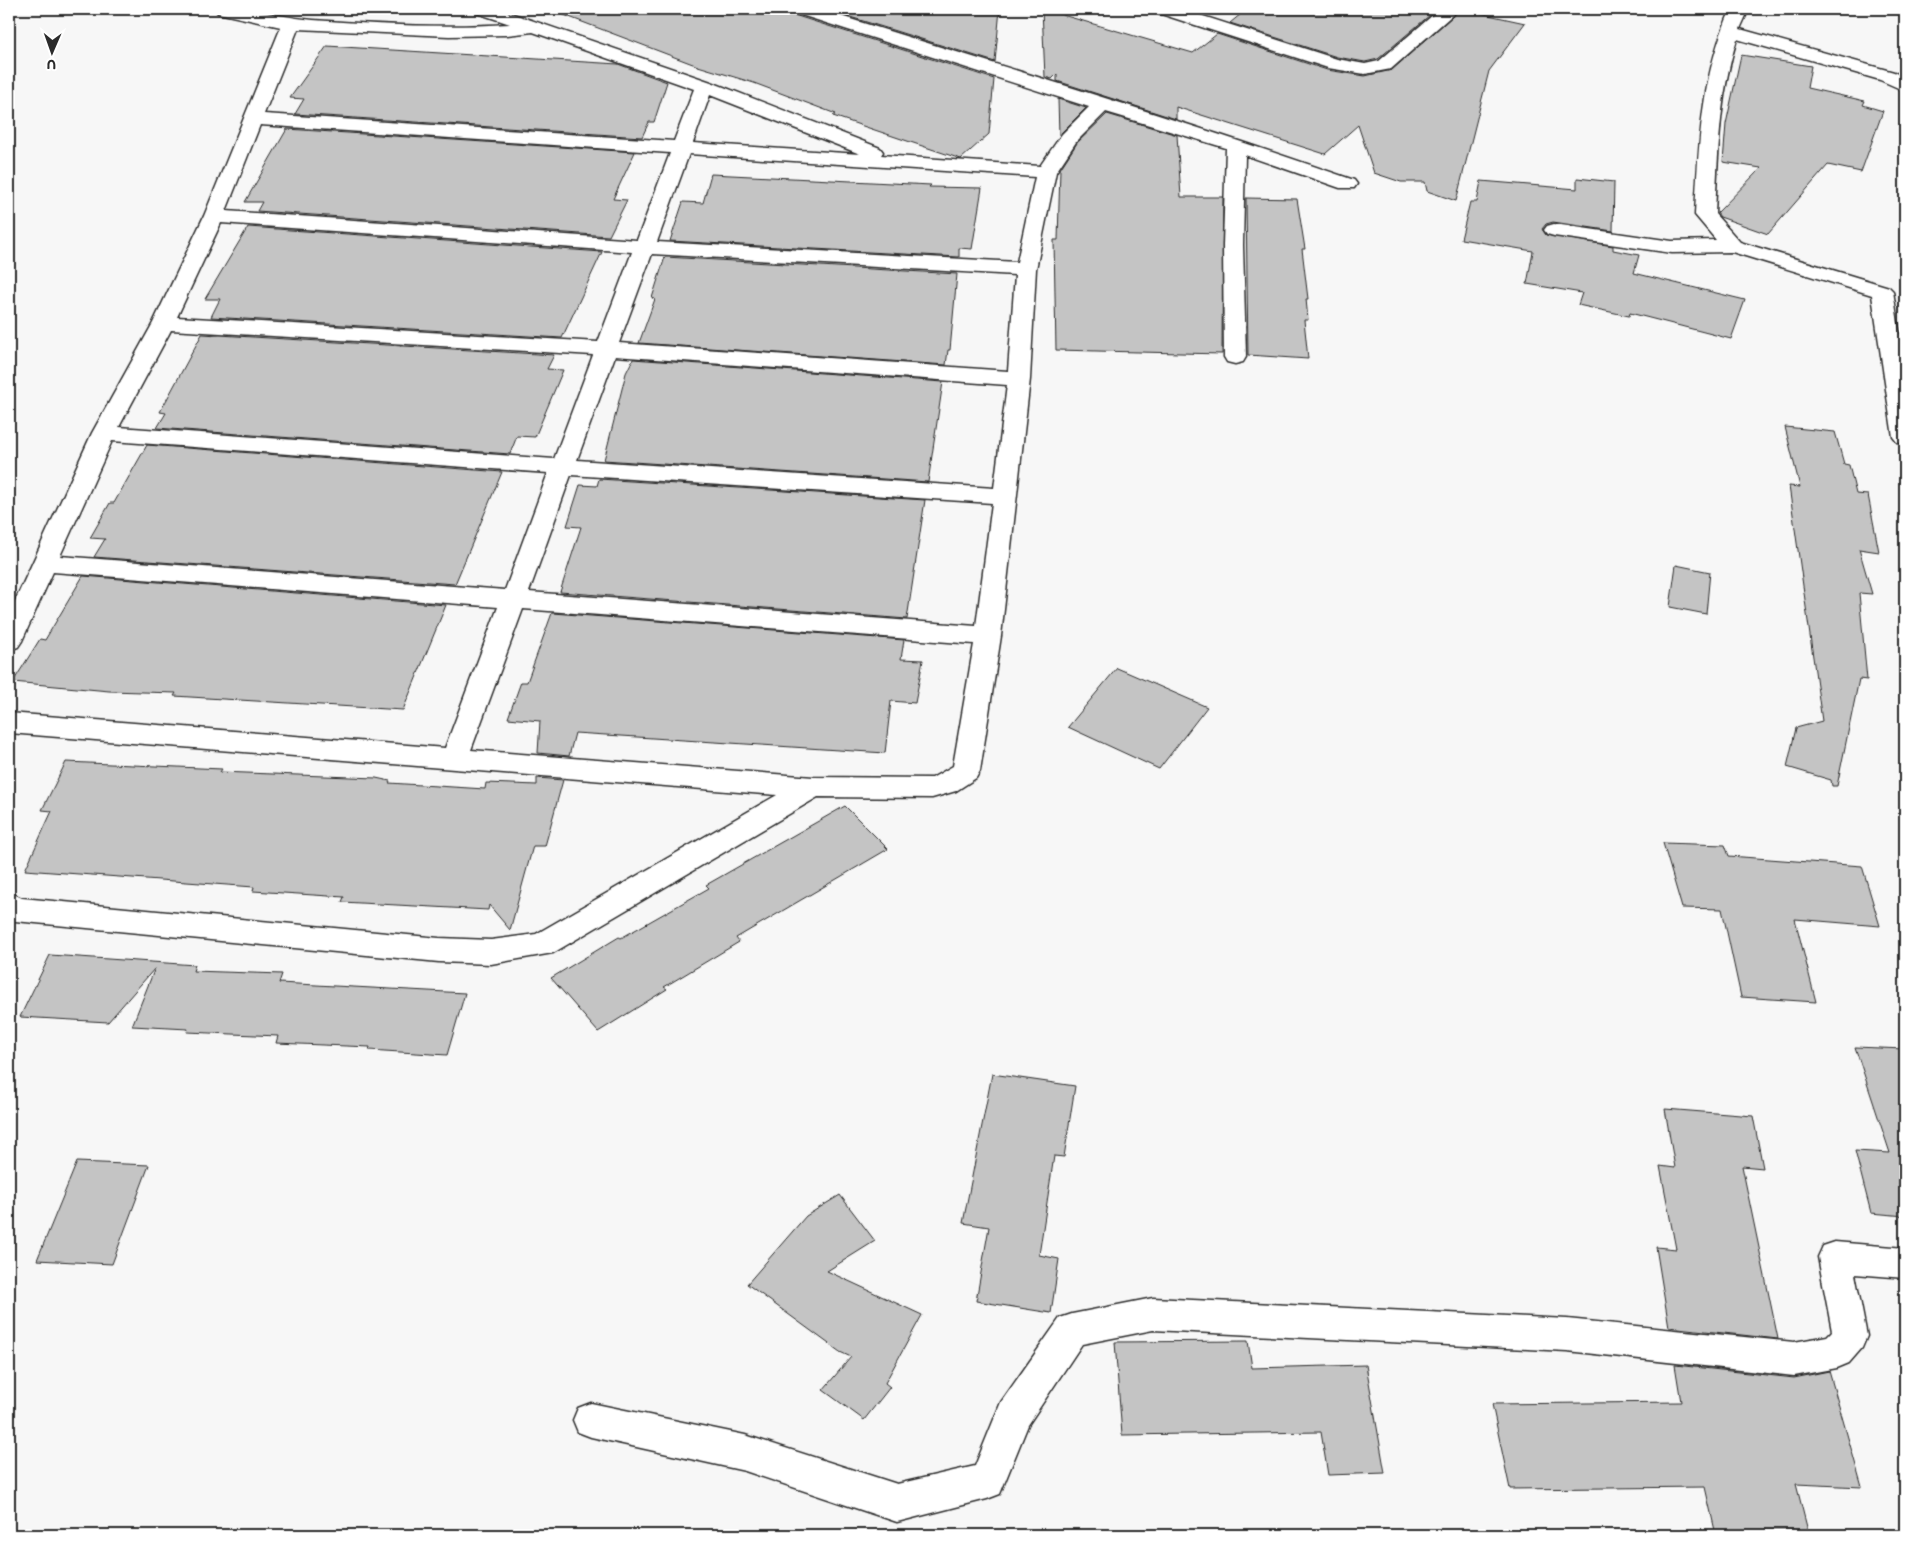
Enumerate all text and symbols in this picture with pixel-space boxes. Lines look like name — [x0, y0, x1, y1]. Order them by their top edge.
north arrow — [28, 28, 78, 78]
text: U — [47, 56, 57, 73]

